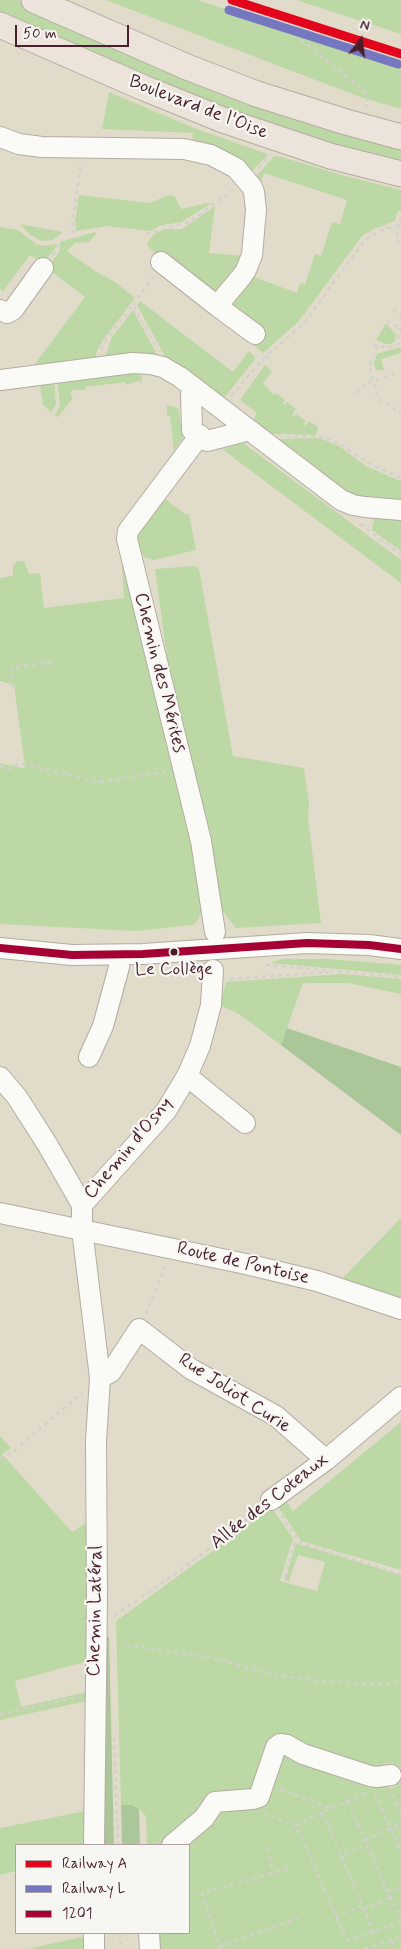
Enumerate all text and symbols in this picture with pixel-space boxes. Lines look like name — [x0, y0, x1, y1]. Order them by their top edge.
scale bar — [18, 15, 131, 47]
north arrow — [336, 15, 386, 65]
text: N — [358, 16, 372, 35]
text: 50 m — [23, 24, 57, 44]
street label: Boulevard de l'Oise — [125, 71, 271, 145]
street label: Chemin des Mérites — [128, 591, 190, 755]
marker: Le Collège — [169, 947, 179, 957]
place label: Le Collège — [135, 959, 213, 981]
street label: Chemin d'Osny — [80, 1093, 178, 1205]
street label: Route de Pontoise — [175, 1238, 311, 1290]
street label: Rue Joliot Curie — [173, 1349, 295, 1439]
street label: Allée des Coteaux — [207, 1449, 333, 1555]
street label: Chemin Latéral — [83, 1545, 109, 1677]
legend — [15, 1844, 190, 1934]
text: Railway A — [62, 1854, 127, 1874]
text: Railway L — [62, 1879, 125, 1899]
text: 1201 — [62, 1904, 92, 1924]

